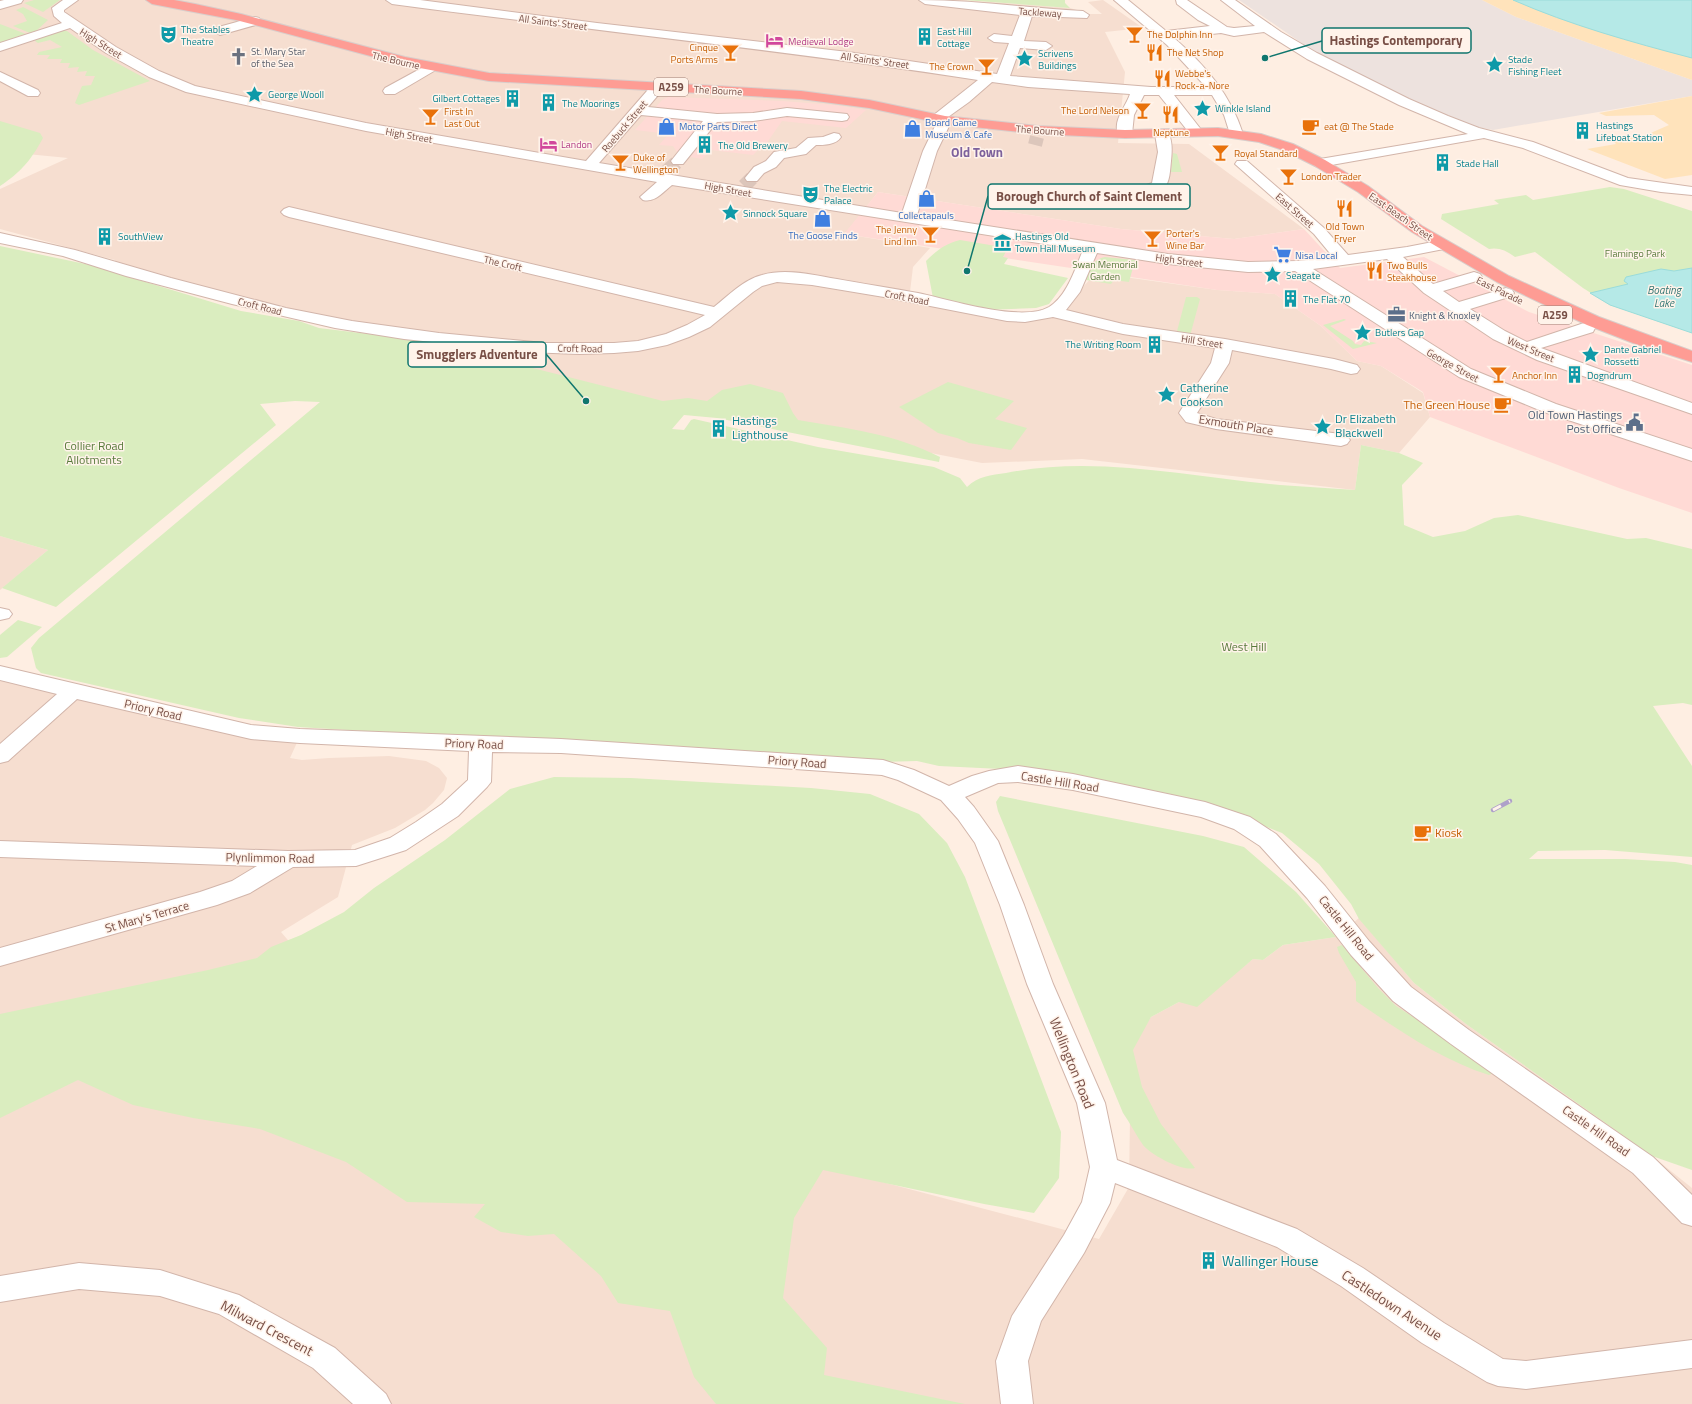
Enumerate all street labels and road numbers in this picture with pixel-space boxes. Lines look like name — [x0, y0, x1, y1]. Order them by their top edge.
street label: Tackleway — [1018, 4, 1062, 21]
street label: All Saints' Street — [518, 11, 589, 34]
street label: High Street — [77, 24, 125, 63]
street label: The Bourne — [371, 48, 421, 73]
street label: All Saints' Street — [840, 48, 911, 73]
road number: A259 — [654, 78, 688, 96]
street label: The Bourne — [693, 82, 743, 99]
street label: Roebuck Street — [598, 97, 651, 156]
street label: The Bourne — [1015, 121, 1065, 140]
street label: High Street — [384, 124, 434, 147]
street label: High Street — [703, 178, 753, 201]
street label: East Street — [1272, 189, 1318, 232]
street label: East Beach Street — [1366, 189, 1436, 244]
street label: High Street — [1154, 250, 1204, 271]
street label: The Croft — [482, 252, 524, 275]
street label: East Parade — [1474, 273, 1526, 308]
street label: Croft Road — [884, 286, 930, 309]
street label: Croft Road — [236, 294, 283, 319]
road number: A259 — [1538, 306, 1572, 324]
street label: Hill Street — [1180, 331, 1224, 352]
street label: West Street — [1505, 333, 1557, 366]
street label: Croft Road — [558, 341, 602, 356]
street label: George Street — [1424, 345, 1482, 386]
street label: Exmouth Place — [1197, 409, 1275, 440]
street label: Priory Road — [122, 694, 184, 725]
street label: Priory Road — [444, 733, 504, 754]
street label: Priory Road — [767, 750, 827, 773]
street label: Castle Hill Road — [1020, 766, 1100, 797]
street label: Plynlimmon Road — [225, 847, 315, 868]
street label: Castle Hill Road — [1314, 891, 1379, 964]
street label: St Mary's Terrace — [103, 895, 191, 938]
street label: Wellington Road — [1045, 1014, 1100, 1112]
street label: Castle Hill Road — [1559, 1100, 1634, 1161]
street label: Castledown Avenue — [1338, 1264, 1447, 1345]
street label: Milward Crescent — [217, 1294, 317, 1361]

